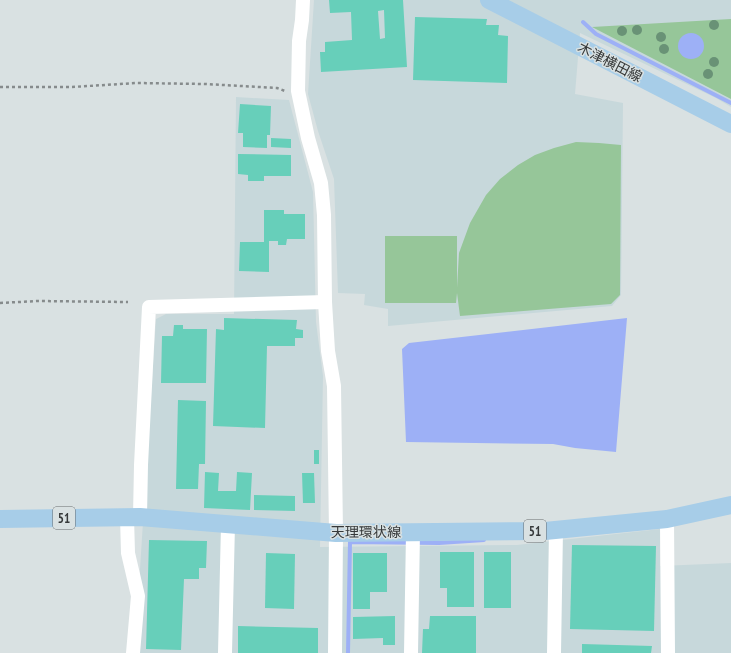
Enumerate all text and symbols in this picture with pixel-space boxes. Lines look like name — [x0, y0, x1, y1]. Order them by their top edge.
street label: 木津横田線 — [575, 38, 645, 86]
road number: 51 — [53, 507, 75, 529]
road number: 51 — [524, 520, 546, 542]
street label: 天理環状線 — [331, 523, 401, 541]

